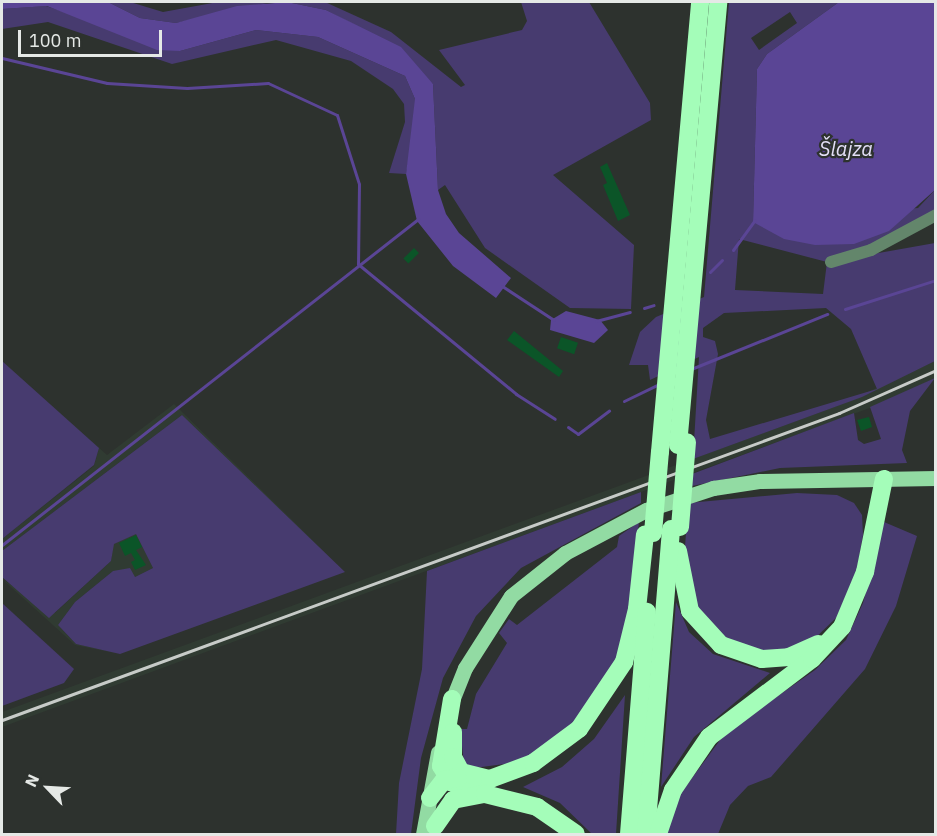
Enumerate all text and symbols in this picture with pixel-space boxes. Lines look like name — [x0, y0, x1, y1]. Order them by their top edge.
scale bar — [21, 18, 165, 56]
text: 100 m — [29, 29, 81, 52]
water label: Šlajza — [819, 136, 873, 160]
north arrow — [18, 758, 78, 818]
text: N — [20, 771, 43, 790]

